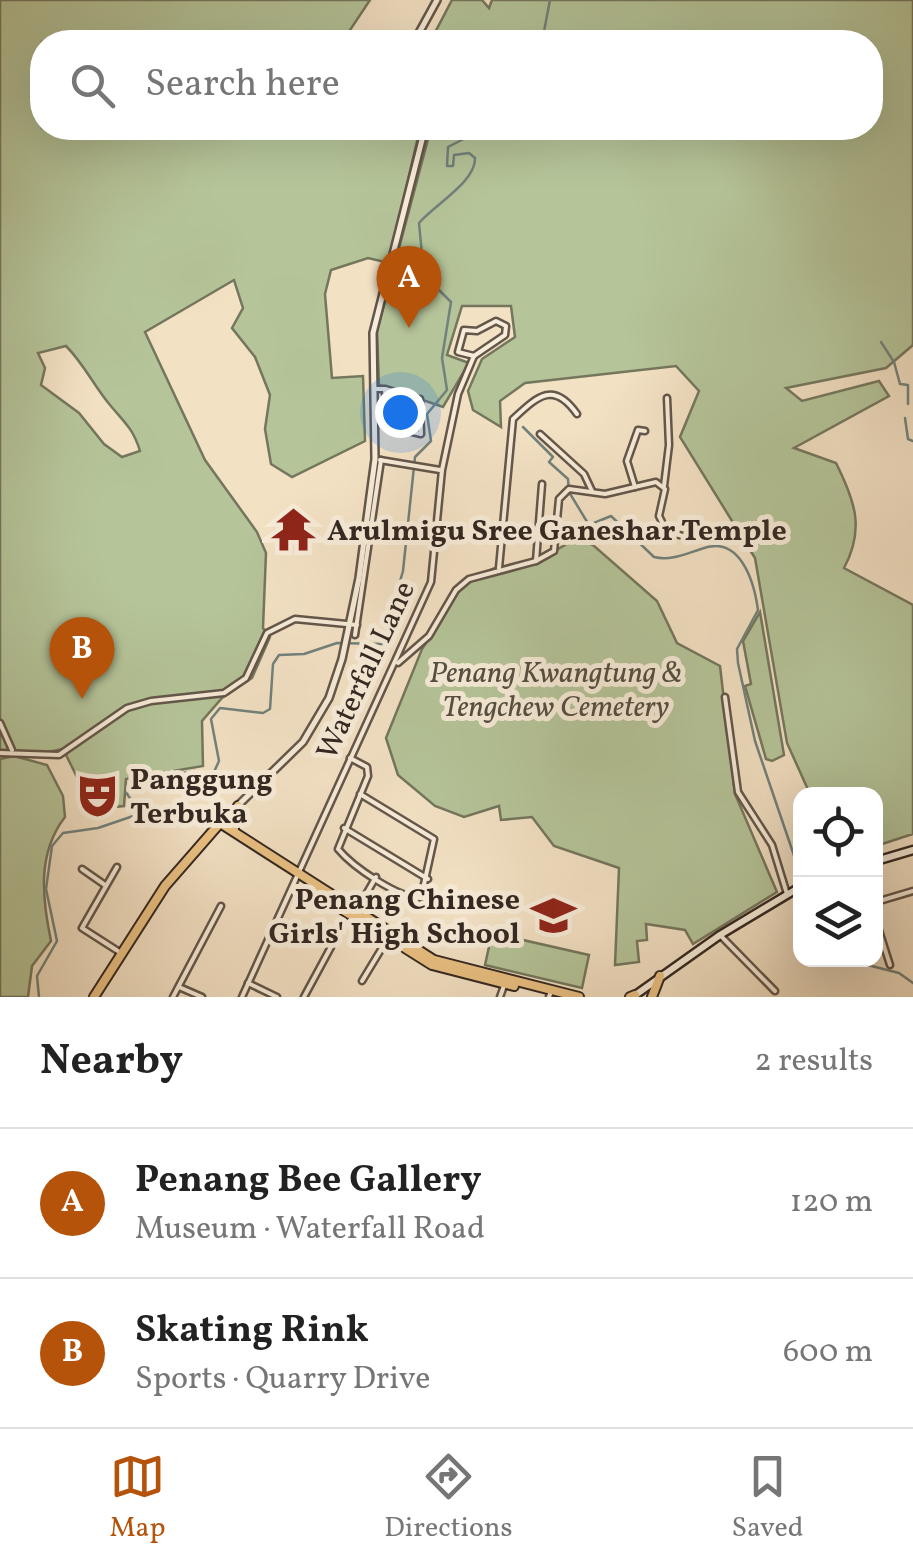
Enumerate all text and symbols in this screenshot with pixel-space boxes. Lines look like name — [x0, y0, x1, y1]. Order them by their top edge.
search box — [30, 30, 883, 140]
icon: search — [65, 58, 120, 113]
text: Search here — [145, 59, 340, 112]
pin: A — [376, 245, 442, 328]
your location — [375, 387, 426, 438]
temple icon: Arulmigu Sree Ganeshar Temple — [270, 506, 318, 554]
place label: Arulmigu Sree Ganeshar Temple — [327, 511, 787, 553]
street label: Waterfall Lane — [307, 575, 427, 767]
pin: B — [49, 616, 114, 699]
park label: Penang Kwangtung & Tengchew Cemetery — [429, 653, 683, 729]
place label: Panggung Terbuka — [130, 760, 273, 836]
theatre icon: Panggung Terbuka — [73, 772, 121, 820]
map controls — [793, 787, 883, 967]
button: locate — [793, 787, 883, 877]
button: layers — [793, 877, 883, 967]
place label: Penang Chinese Girls' High School — [268, 880, 520, 956]
school or university icon: Penang Chinese Girls' High School — [529, 892, 577, 940]
text: Nearby — [40, 1033, 183, 1092]
text: 2 results — [755, 1040, 873, 1084]
text: Penang Bee Gallery — [135, 1155, 482, 1208]
text: A — [61, 1181, 84, 1225]
text: 120 m — [790, 1181, 873, 1225]
text: Museum · Waterfall Road — [135, 1208, 485, 1252]
text: Skating Rink — [135, 1305, 369, 1358]
text: B — [62, 1331, 83, 1375]
text: 600 m — [783, 1331, 873, 1375]
text: Sports · Quarry Drive — [135, 1358, 431, 1402]
tab: Map — [109, 1449, 165, 1548]
tab: Directions — [384, 1449, 513, 1548]
tab: Saved — [731, 1449, 804, 1548]

